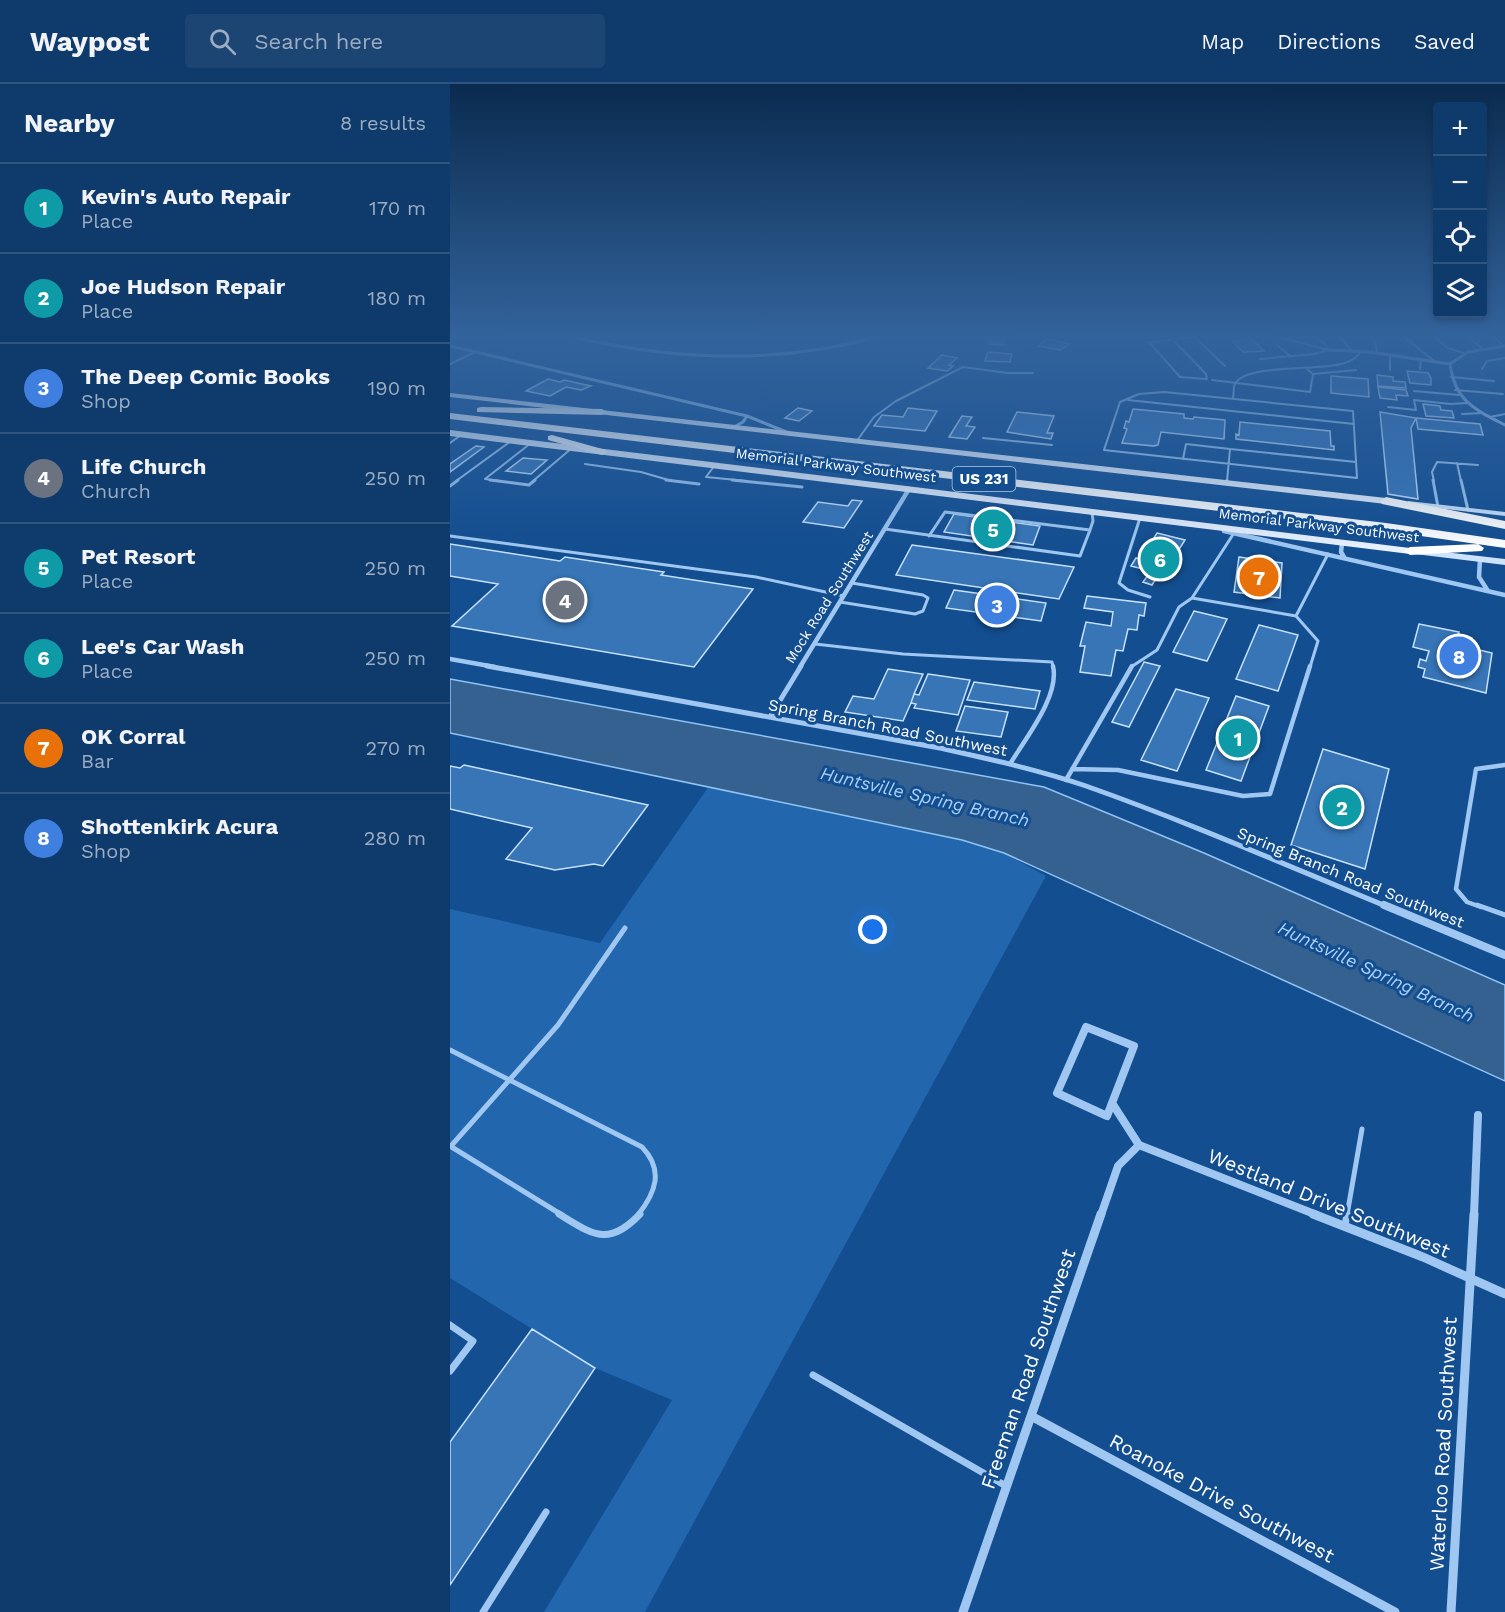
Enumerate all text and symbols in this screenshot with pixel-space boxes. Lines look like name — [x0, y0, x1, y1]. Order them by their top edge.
search box — [185, 14, 605, 68]
text: Waypost — [30, 25, 149, 58]
icon: search — [206, 25, 239, 58]
text: Search here — [254, 29, 383, 54]
text: Map — [1201, 29, 1244, 54]
text: Directions — [1277, 29, 1381, 54]
text: Saved — [1414, 29, 1475, 54]
map controls — [1433, 102, 1487, 318]
button: + — [1433, 102, 1487, 156]
text: Nearby — [24, 108, 115, 138]
text: 8 results — [340, 111, 426, 135]
button: − — [1433, 156, 1487, 210]
text: Kevin's Auto Repair — [81, 184, 290, 209]
text: 1 — [39, 196, 48, 220]
text: 170 m — [369, 196, 426, 220]
text: Place — [81, 209, 133, 233]
button: locate — [1433, 210, 1487, 264]
button: layers — [1433, 264, 1487, 318]
text: Joe Hudson Repair — [81, 274, 285, 299]
text: 2 — [38, 286, 49, 310]
text: 180 m — [368, 286, 426, 310]
text: Place — [81, 299, 133, 323]
text: The Deep Comic Books — [81, 364, 330, 389]
text: 3 — [38, 376, 49, 400]
text: 190 m — [368, 376, 426, 400]
text: Shop — [81, 389, 131, 413]
street label: Memorial Parkway Southwest — [735, 445, 937, 485]
text: Life Church — [81, 454, 206, 479]
text: 4 — [37, 466, 50, 490]
text: 250 m — [364, 466, 426, 490]
road number: US 231 — [952, 467, 1016, 491]
text: Church — [81, 479, 151, 503]
street label: Memorial Parkway Southwest — [1218, 505, 1420, 545]
pin: 5 — [974, 506, 1012, 552]
street label: Mock Road Southwest — [782, 528, 876, 666]
pin: 6 — [1140, 536, 1180, 582]
text: Pet Resort — [81, 544, 195, 569]
pin: 7 — [1240, 554, 1278, 600]
text: 5 — [38, 556, 49, 580]
text: 250 m — [364, 556, 426, 580]
text: Place — [81, 569, 133, 593]
pin: 4 — [546, 578, 584, 622]
pin: 3 — [978, 582, 1016, 628]
text: Lee's Car Wash — [81, 634, 244, 659]
pin: 8 — [1440, 634, 1478, 678]
text: 6 — [37, 646, 50, 670]
text: 250 m — [364, 646, 426, 670]
text: Place — [81, 659, 133, 683]
street label: Spring Branch Road Southwest — [767, 695, 1009, 760]
pin: 1 — [1218, 716, 1258, 760]
text: OK Corral — [81, 724, 186, 749]
text: 7 — [37, 736, 50, 760]
text: 270 m — [366, 736, 426, 760]
text: Bar — [81, 749, 114, 773]
water label: Huntsville Spring Branch — [819, 762, 1032, 831]
pin: 2 — [1322, 784, 1362, 830]
text: Shottenkirk Acura — [81, 814, 278, 839]
street label: Spring Branch Road Southwest — [1235, 823, 1467, 932]
text: 8 — [37, 826, 50, 850]
text: 280 m — [364, 826, 426, 850]
text: Shop — [81, 839, 131, 863]
your location — [858, 915, 887, 944]
water label: Huntsville Spring Branch — [1275, 917, 1477, 1026]
street label: Westland Drive Southwest — [1204, 1143, 1454, 1263]
street label: Freeman Road Southwest — [976, 1245, 1081, 1492]
street label: Waterloo Road Southwest — [1424, 1316, 1462, 1572]
street label: Roanoke Drive Southwest — [1105, 1428, 1339, 1568]

